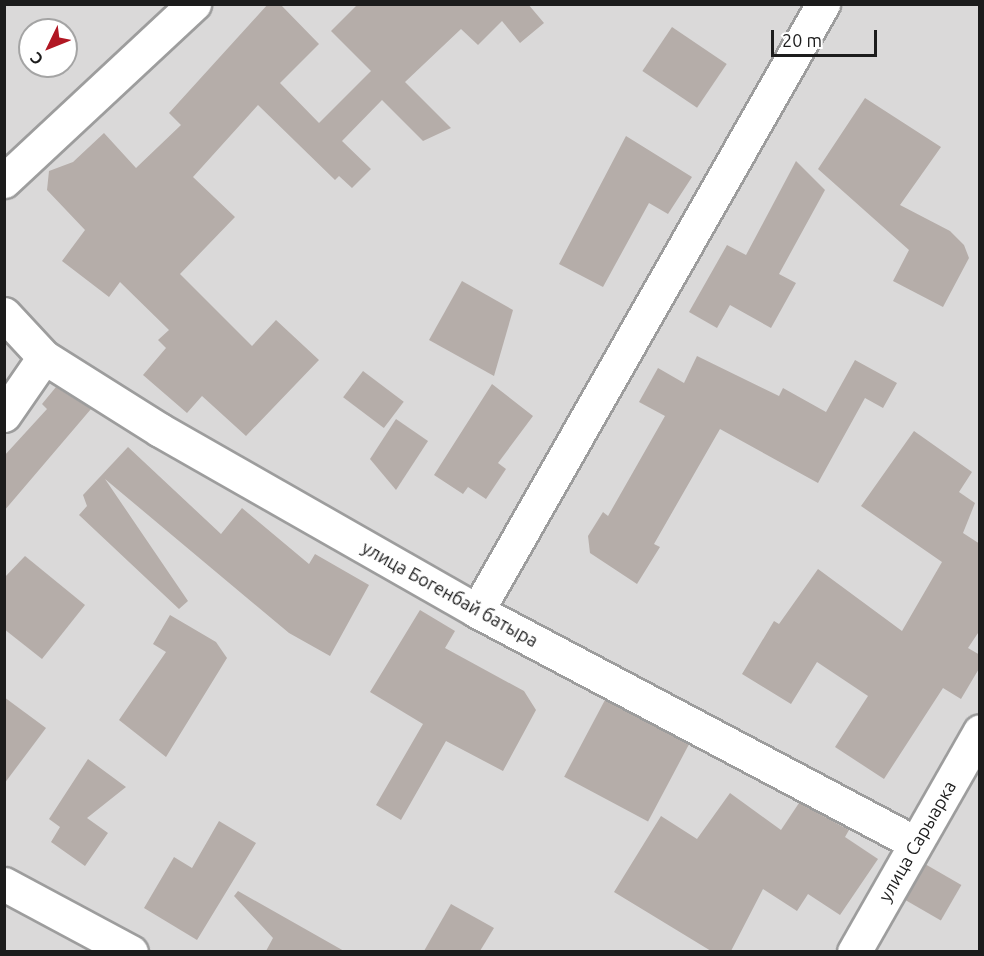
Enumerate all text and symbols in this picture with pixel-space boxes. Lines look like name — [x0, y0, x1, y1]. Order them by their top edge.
north arrow — [18, 18, 78, 78]
scale bar — [774, 18, 880, 56]
text: 20 m — [782, 30, 822, 50]
text: С — [26, 49, 46, 69]
street label: улица Богенбай батыра — [358, 537, 542, 651]
street label: улица Сарыарка — [874, 777, 960, 905]

